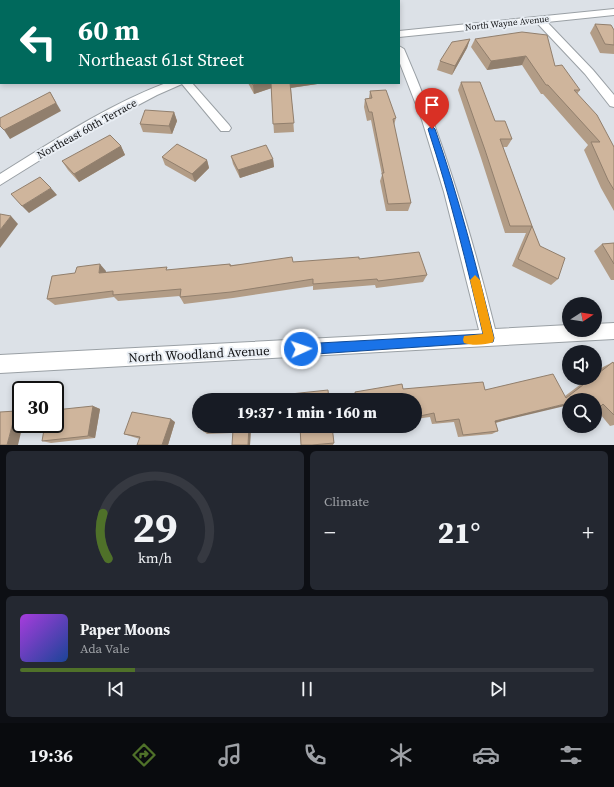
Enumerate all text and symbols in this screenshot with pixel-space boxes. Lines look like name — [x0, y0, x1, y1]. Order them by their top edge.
text: 60 m — [78, 11, 140, 49]
street label: North Wayne Avenue — [464, 13, 550, 33]
icon: left — [12, 16, 64, 68]
text: Northeast 61st Street — [78, 47, 244, 72]
pin — [415, 88, 449, 129]
icon: arrive — [421, 94, 443, 116]
street label: Northeast 60th Terrace — [34, 95, 140, 163]
north arrow — [562, 297, 602, 337]
map controls — [562, 297, 602, 433]
position arrow — [280, 328, 322, 370]
street label: North Woodland Avenue — [128, 342, 270, 366]
button: sound — [562, 345, 602, 385]
speed limit sign: 30 — [12, 381, 64, 433]
button: search — [562, 393, 602, 433]
text: 19:37 · 1 min · 160 m — [237, 402, 377, 423]
text: Climate — [324, 493, 369, 510]
text: 29 — [132, 498, 178, 555]
text: 21° — [438, 512, 480, 553]
text: − — [324, 517, 336, 547]
text: + — [582, 517, 594, 547]
text: km/h — [138, 547, 172, 567]
text: Paper Moons — [80, 619, 170, 640]
text: Ada Vale — [80, 640, 130, 657]
icon: previous — [105, 678, 127, 700]
icon: pause — [296, 678, 318, 700]
icon: next — [487, 678, 509, 700]
icon: directions — [130, 741, 158, 769]
icon: music — [216, 741, 244, 769]
icon: phone — [301, 741, 329, 769]
icon: climate — [387, 741, 415, 769]
icon: car — [472, 741, 500, 769]
icon: filters — [557, 741, 585, 769]
text: 19:36 — [29, 743, 73, 768]

